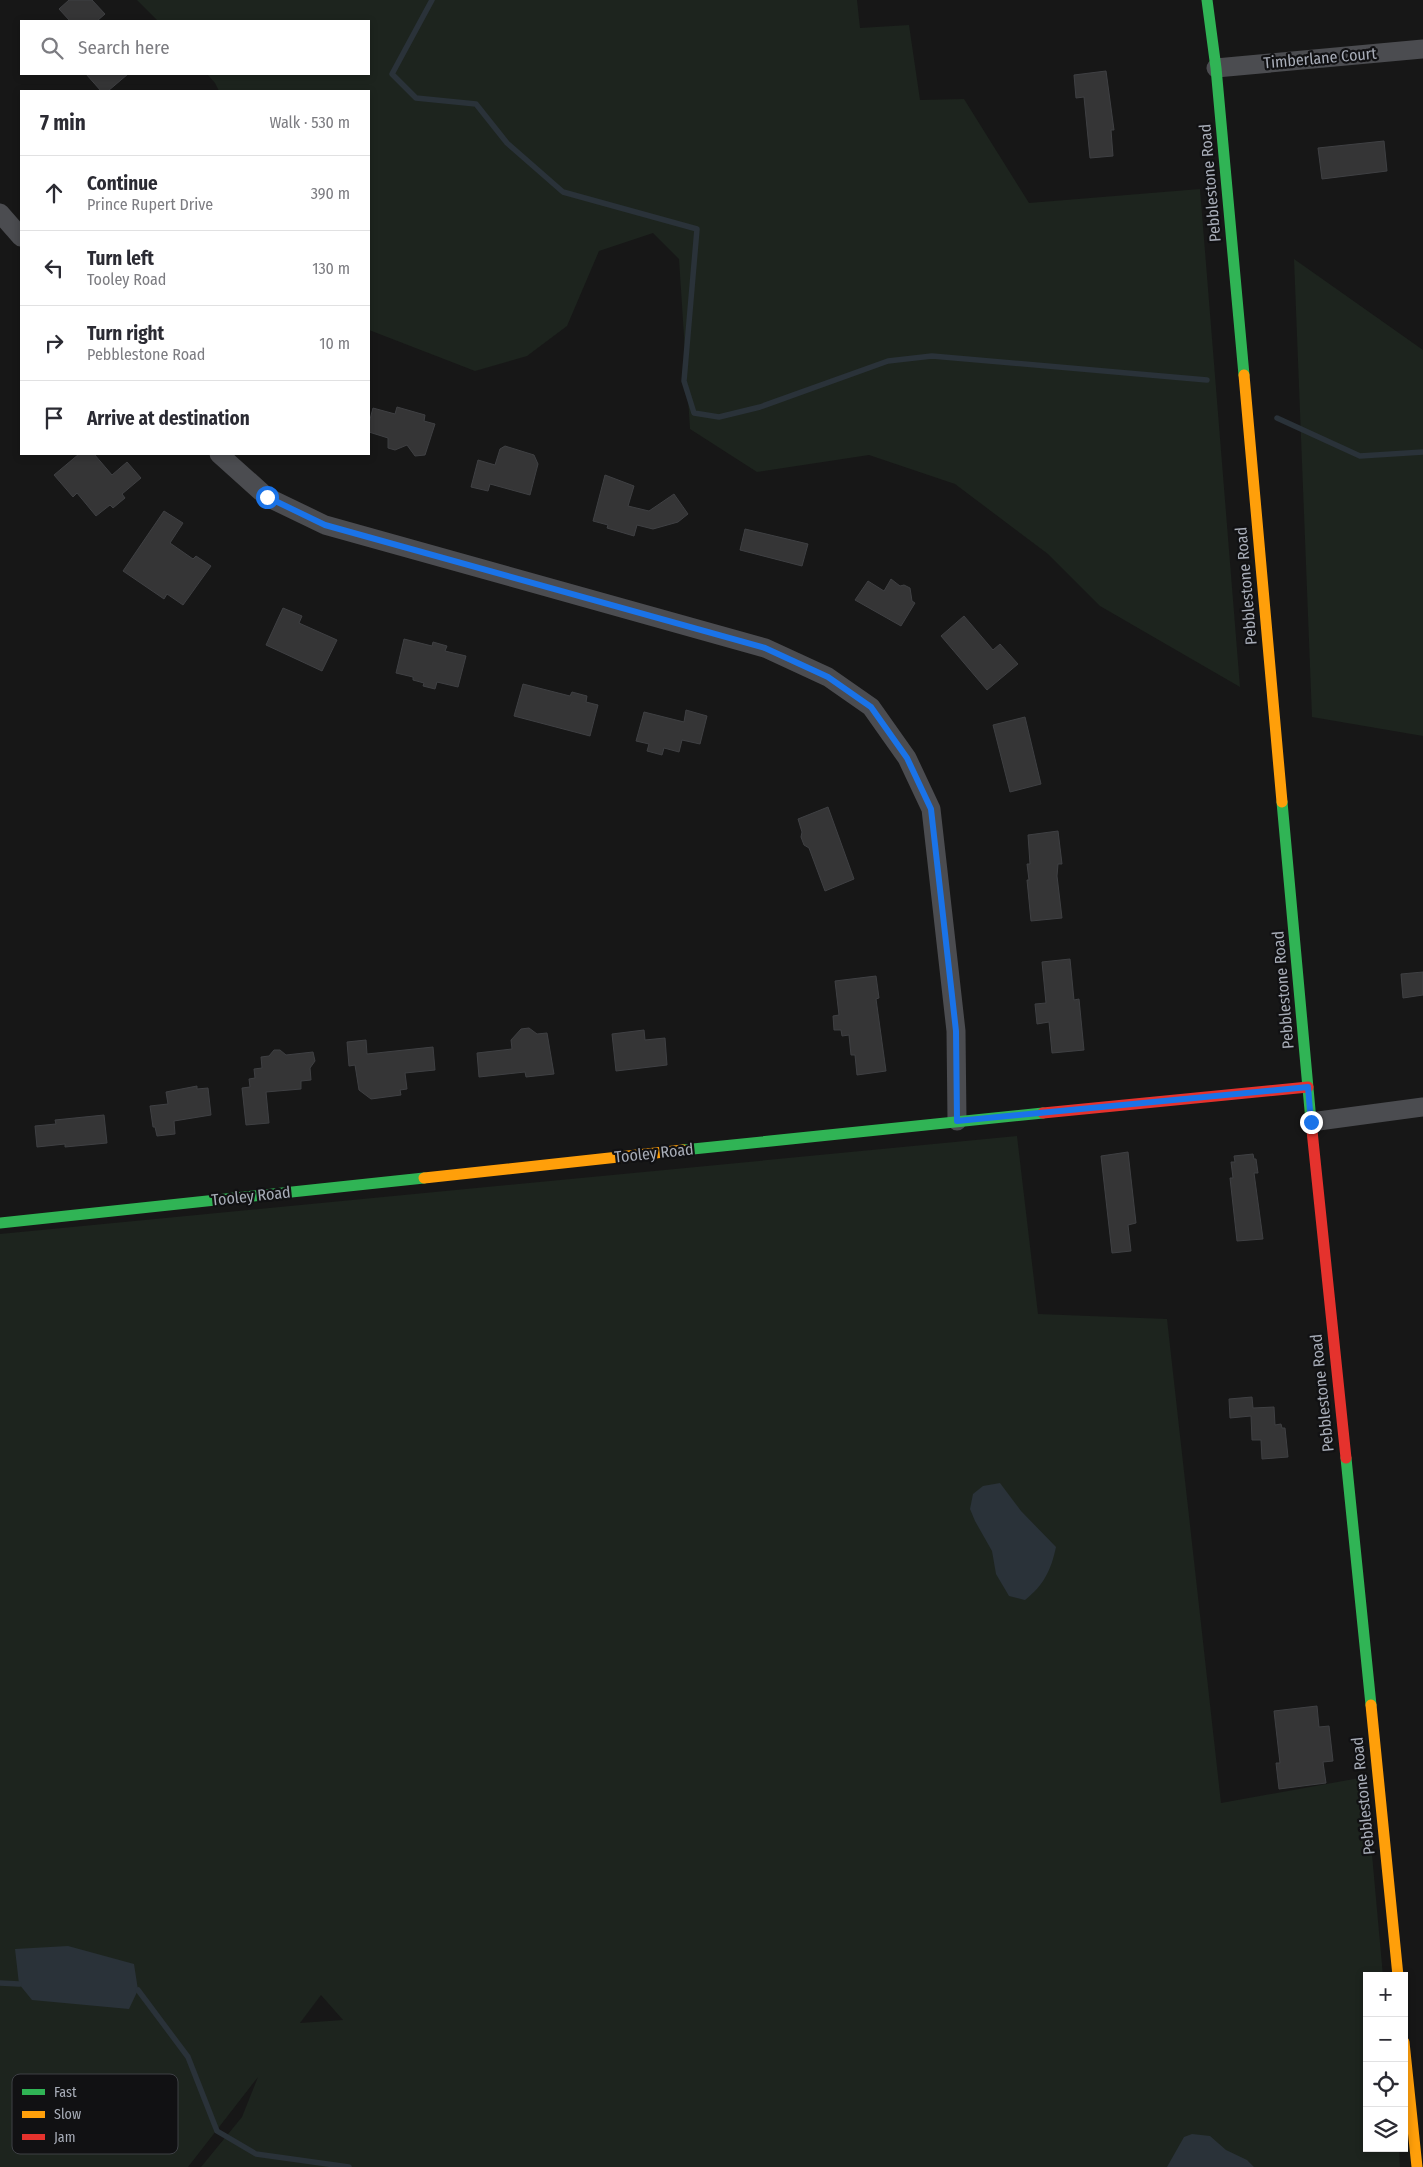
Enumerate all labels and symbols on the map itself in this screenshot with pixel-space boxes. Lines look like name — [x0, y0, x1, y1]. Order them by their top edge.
street label: Timberlane Court — [1263, 44, 1378, 72]
street label: Pebblestone Road — [1195, 123, 1225, 243]
route start — [256, 486, 279, 509]
street label: Pebblestone Road — [1231, 526, 1261, 646]
street label: Pebblestone Road — [1268, 930, 1298, 1050]
route end — [1300, 1111, 1323, 1134]
street label: Tooley Road — [614, 1139, 694, 1167]
street label: Tooley Road — [211, 1182, 291, 1210]
street label: Pebblestone Road — [1306, 1333, 1338, 1453]
street label: Pebblestone Road — [1347, 1736, 1379, 1856]
legend — [12, 2074, 178, 2154]
text: Fast — [54, 2084, 77, 2101]
text: Slow — [54, 2106, 81, 2123]
text: Jam — [54, 2129, 75, 2146]

